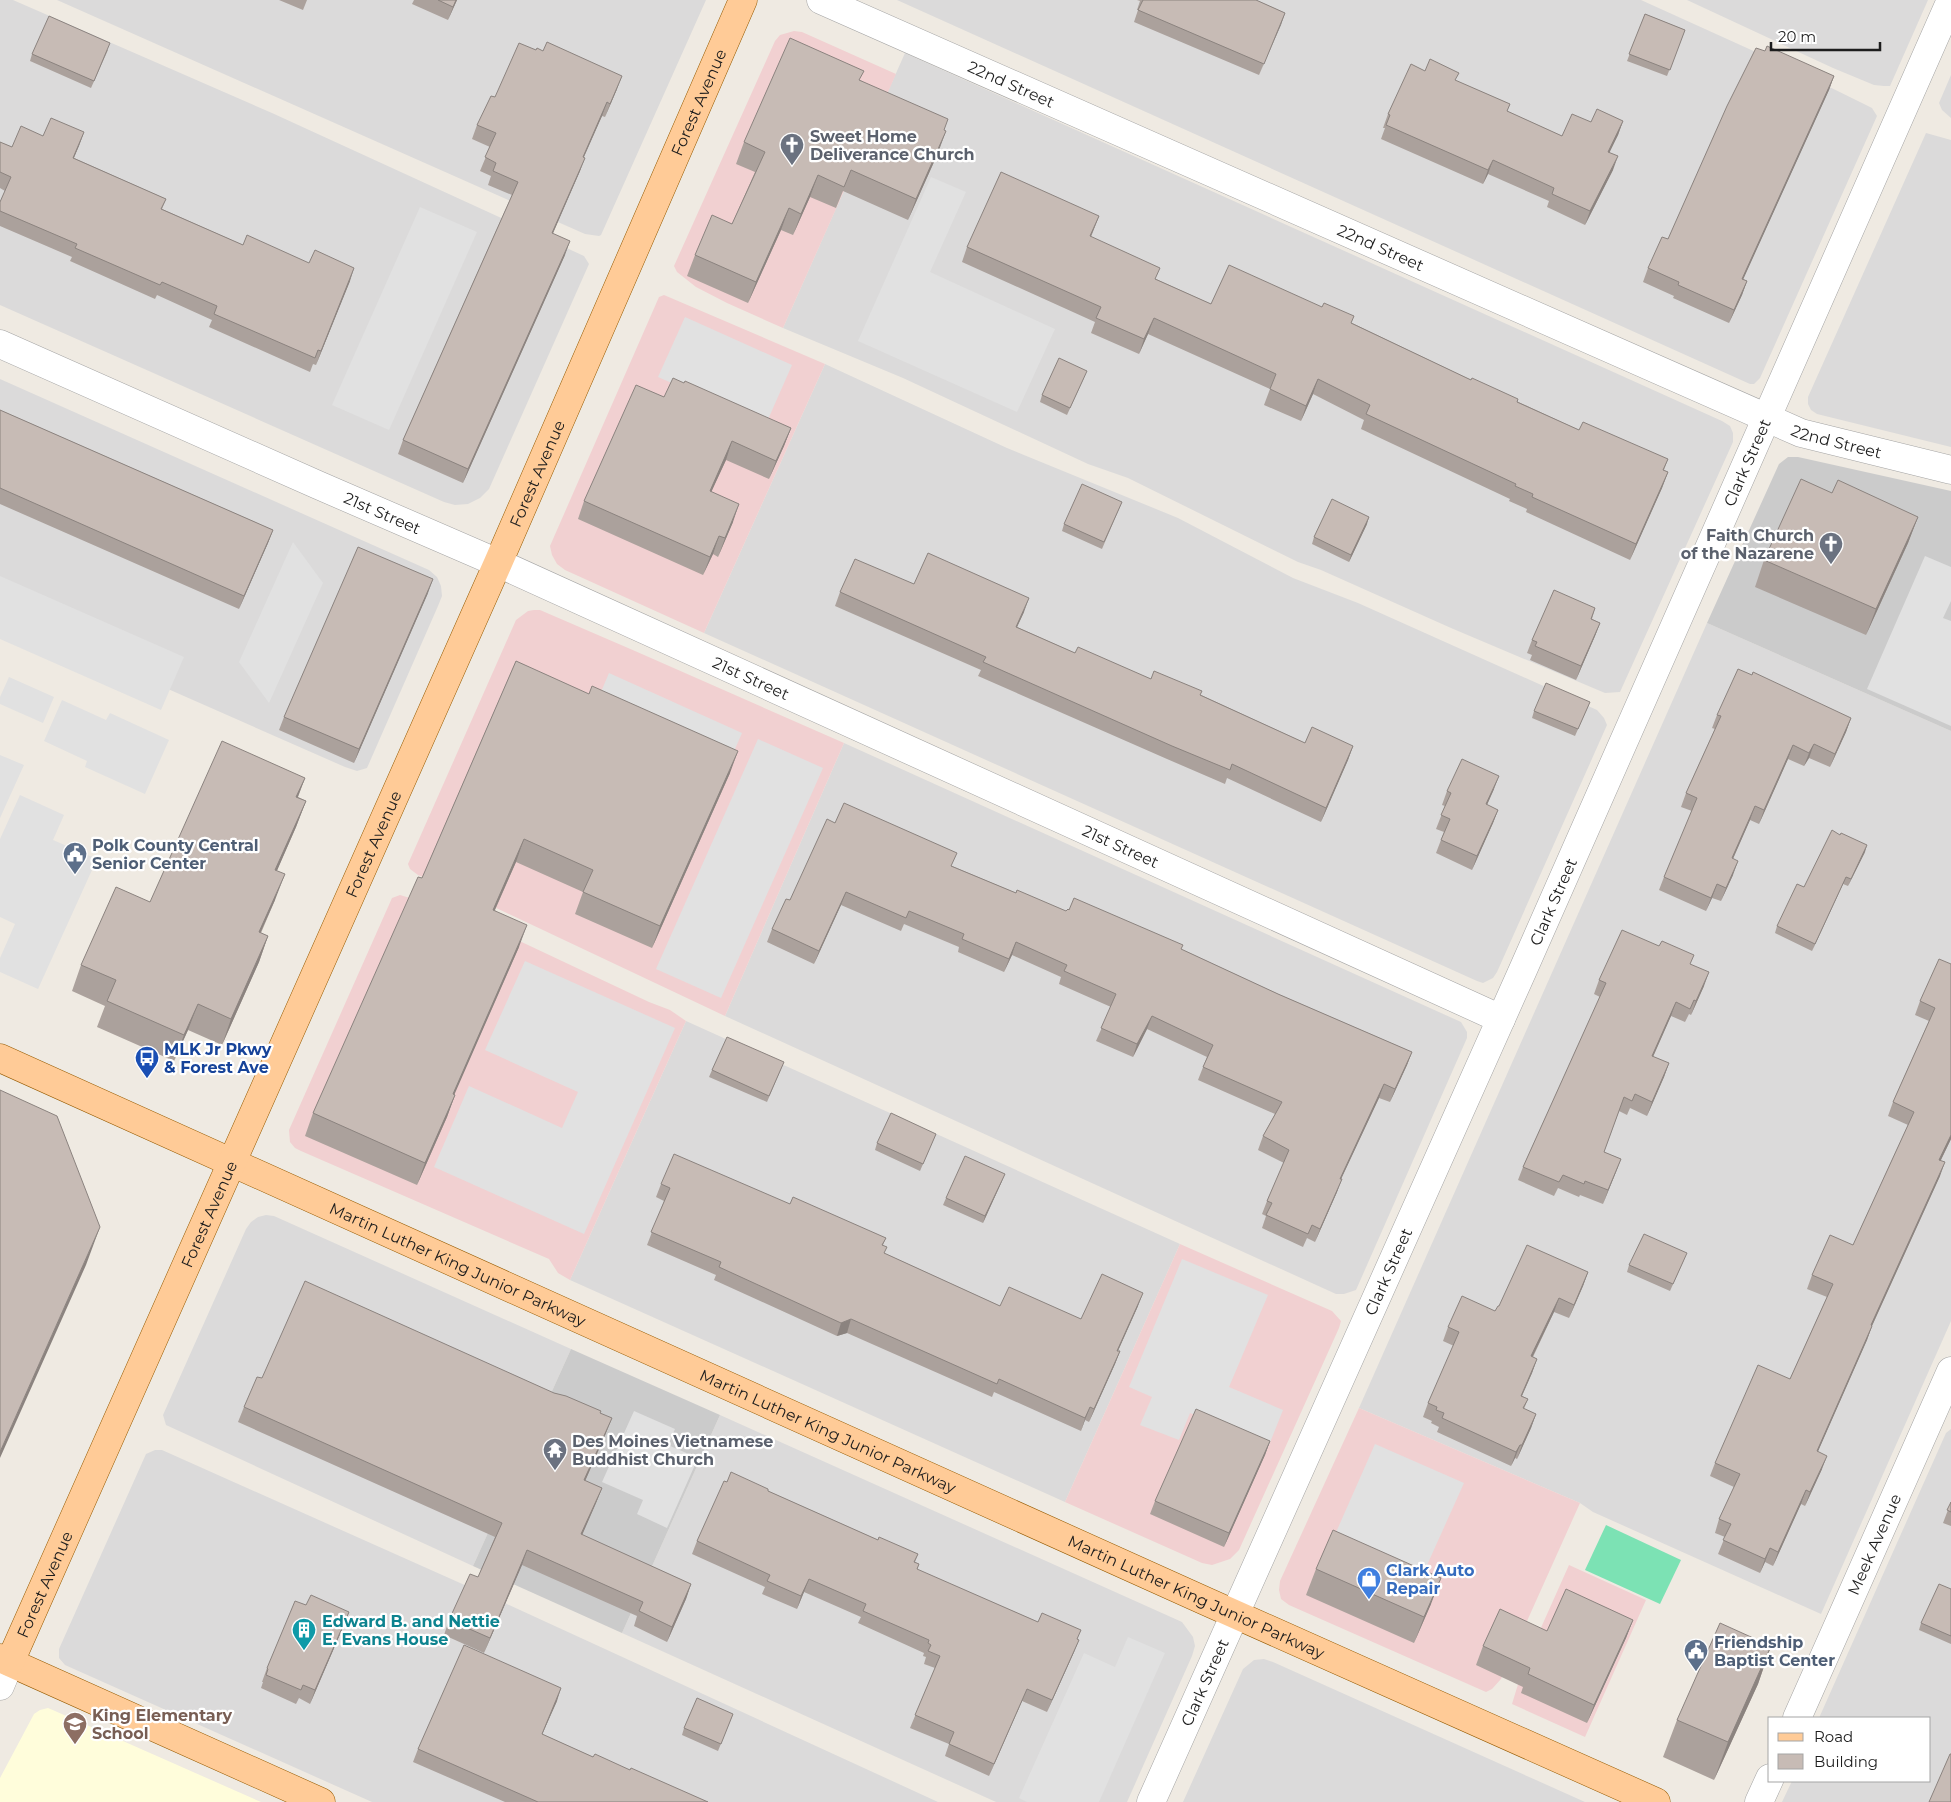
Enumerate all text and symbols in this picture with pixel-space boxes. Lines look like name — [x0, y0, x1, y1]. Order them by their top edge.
scale bar — [1771, 20, 1880, 52]
text: 20 m — [1778, 27, 1816, 46]
street label: Forest Avenue — [667, 46, 730, 159]
street label: 22nd Street — [965, 57, 1058, 112]
place label: Sweet Home Deliverance Church — [810, 127, 974, 164]
church icon: Sweet Home Deliverance Church — [779, 132, 805, 166]
street label: 22nd Street — [1335, 220, 1427, 275]
street label: Clark Street — [1719, 415, 1775, 509]
street label: Forest Avenue — [505, 417, 569, 530]
street label: 22nd Street — [1788, 420, 1884, 462]
street label: 21st Street — [341, 488, 424, 538]
place label: Faith Church of the Nazarene — [1681, 526, 1814, 563]
church icon: Faith Church of the Nazarene — [1818, 531, 1844, 565]
street label: 21st Street — [710, 652, 793, 704]
street label: Forest Avenue — [341, 788, 405, 900]
street label: 21st Street — [1079, 821, 1162, 872]
place label: Polk County Central Senior Center — [92, 836, 259, 873]
public building icon: Polk County Central Senior Center — [62, 841, 88, 875]
street label: Clark Street — [1525, 855, 1581, 948]
place label: MLK Jr Pkwy & Forest Ave — [164, 1040, 272, 1077]
bus stop icon: MLK Jr Pkwy & Forest Ave — [134, 1045, 160, 1079]
street label: Forest Avenue — [177, 1158, 241, 1270]
street label: Martin Luther King Junior Parkway — [327, 1198, 589, 1330]
street label: Clark Street — [1360, 1225, 1416, 1318]
street label: Martin Luther King Junior Parkway — [697, 1365, 959, 1497]
place label: Des Moines Vietnamese Buddhist Church — [572, 1432, 773, 1469]
temple icon: Des Moines Vietnamese Buddhist Church — [542, 1437, 568, 1471]
street label: Meek Avenue — [1843, 1491, 1905, 1598]
street label: Forest Avenue — [13, 1528, 76, 1641]
street label: Martin Luther King Junior Parkway — [1065, 1531, 1328, 1663]
place label: Clark Auto Repair — [1386, 1561, 1474, 1598]
shop icon: Clark Auto Repair — [1356, 1566, 1382, 1600]
place label: Edward B. and Nettie E. Evans House — [322, 1612, 500, 1649]
building icon: Edward B. and Nettie E. Evans House — [291, 1617, 317, 1651]
place label: Friendship Baptist Center — [1714, 1633, 1835, 1670]
street label: Clark Street — [1177, 1635, 1232, 1729]
public building icon: Friendship Baptist Center — [1683, 1638, 1709, 1672]
place label: King Elementary School — [92, 1706, 233, 1743]
school or university icon: King Elementary School — [62, 1711, 88, 1745]
legend — [1768, 1717, 1931, 1782]
text: Road — [1814, 1727, 1853, 1746]
text: Building — [1814, 1752, 1878, 1771]

